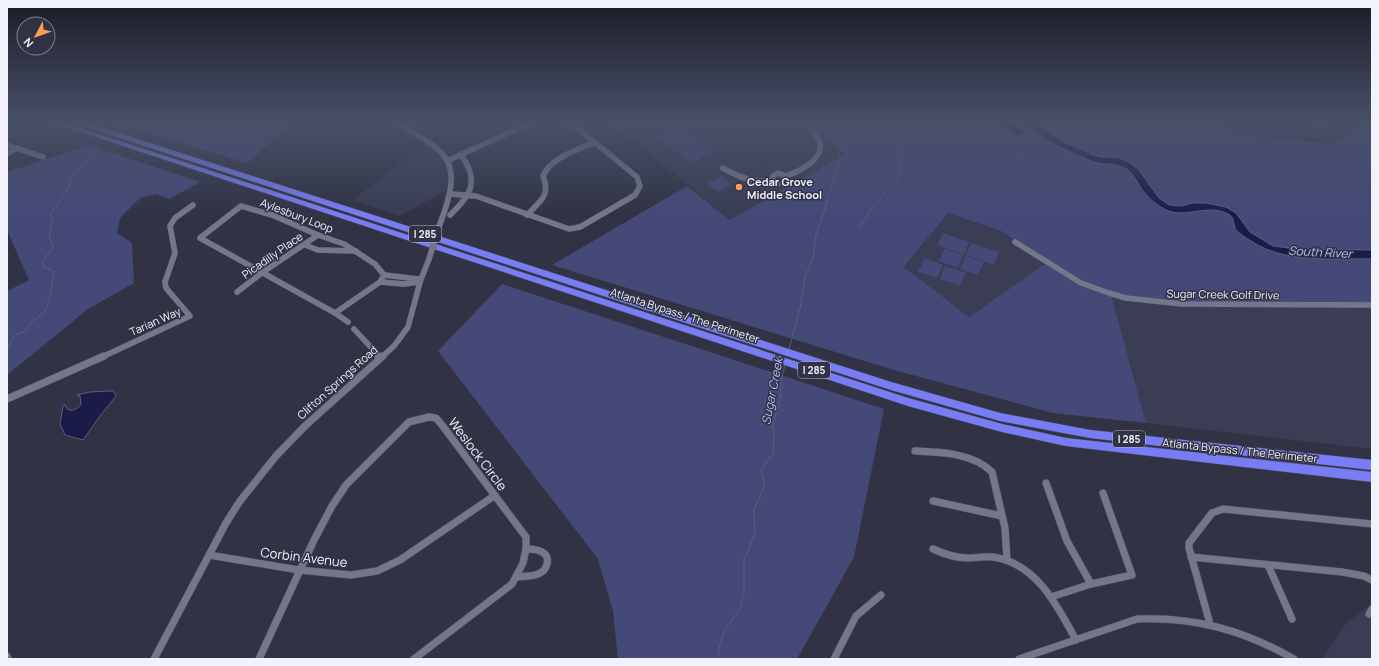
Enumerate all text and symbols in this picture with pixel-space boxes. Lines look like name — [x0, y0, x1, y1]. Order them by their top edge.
north arrow — [16, 16, 56, 56]
text: N — [20, 35, 36, 51]
place label: Cedar Grove Middle School — [747, 174, 822, 202]
marker: Cedar Grove Middle School — [734, 182, 744, 192]
street label: Aylesbury Loop — [258, 194, 336, 236]
road number: I 285 — [409, 226, 441, 242]
street label: Picadilly Place — [239, 228, 306, 282]
water label: South River — [1288, 242, 1354, 262]
street label: Atlanta Bypass / The Perimeter — [608, 284, 762, 346]
street label: Sugar Creek Golf Drive — [1166, 286, 1280, 302]
street label: Tarian Way — [127, 303, 183, 339]
street label: Clifton Springs Road — [294, 342, 380, 422]
water label: Sugar Creek — [757, 354, 787, 426]
road number: I 285 — [798, 362, 830, 378]
street label: Weslock Circle — [445, 414, 512, 495]
road number: I 285 — [1113, 431, 1145, 447]
street label: Atlanta Bypass / The Perimeter — [1162, 434, 1318, 466]
street label: Corbin Avenue — [260, 543, 349, 571]

